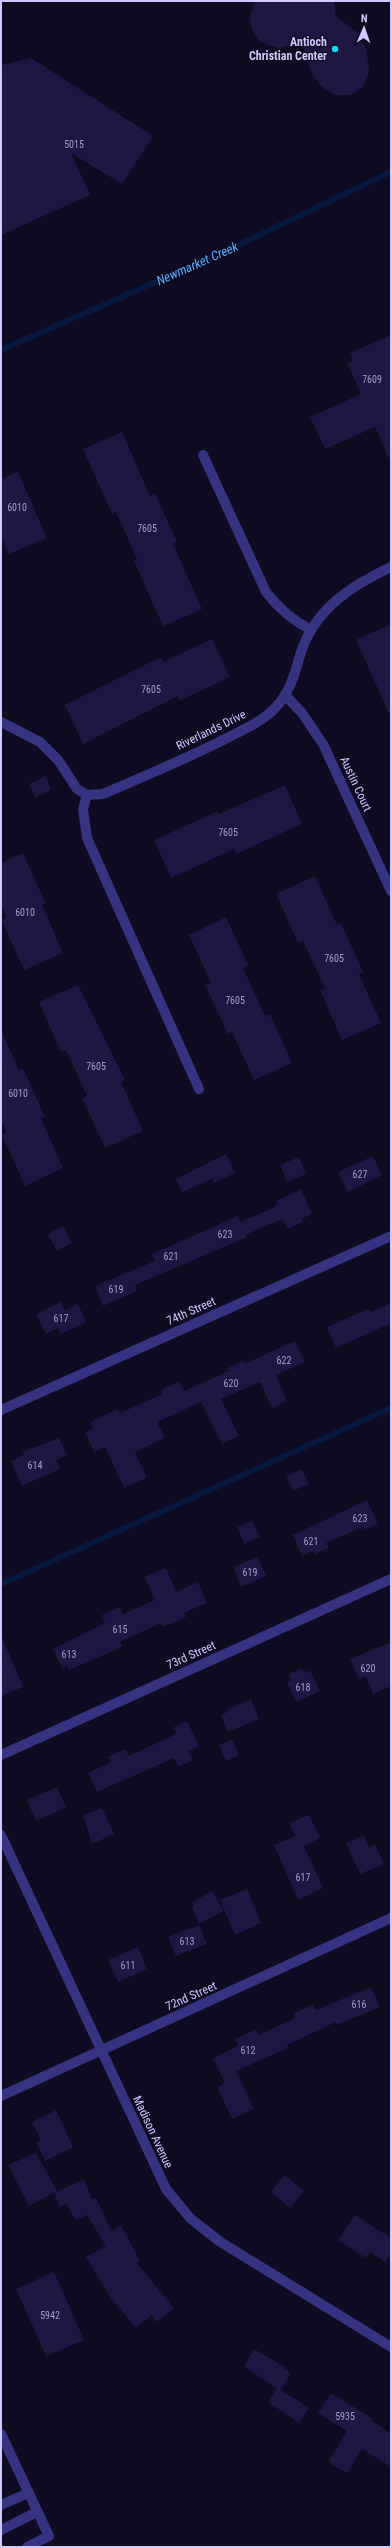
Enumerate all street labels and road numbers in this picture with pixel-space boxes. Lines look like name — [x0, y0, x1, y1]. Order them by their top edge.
street label: Riverlands Drive — [174, 707, 249, 753]
street label: Austin Court — [337, 754, 375, 814]
street label: 74th Street — [164, 1294, 218, 1328]
street label: 73rd Street — [164, 1638, 218, 1672]
street label: 72nd Street — [163, 1978, 219, 2013]
street label: Madison Avenue — [130, 2094, 176, 2171]

